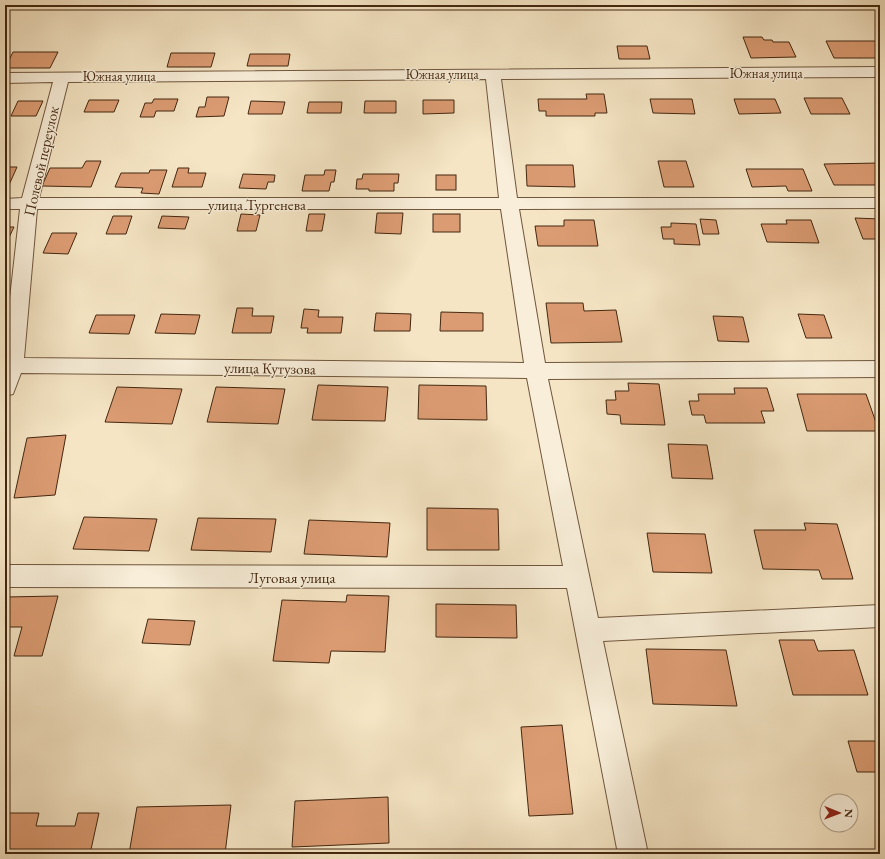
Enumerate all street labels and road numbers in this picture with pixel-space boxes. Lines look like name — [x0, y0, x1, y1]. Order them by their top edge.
street label: Южная улица — [729, 65, 803, 82]
street label: Южная улица — [405, 66, 479, 83]
street label: Южная улица — [82, 68, 156, 85]
street label: Полевой переулок — [19, 104, 63, 218]
street label: улица Тургенева — [208, 195, 306, 214]
street label: улица Кутузова — [224, 358, 316, 378]
street label: Луговая улица — [248, 568, 336, 587]

